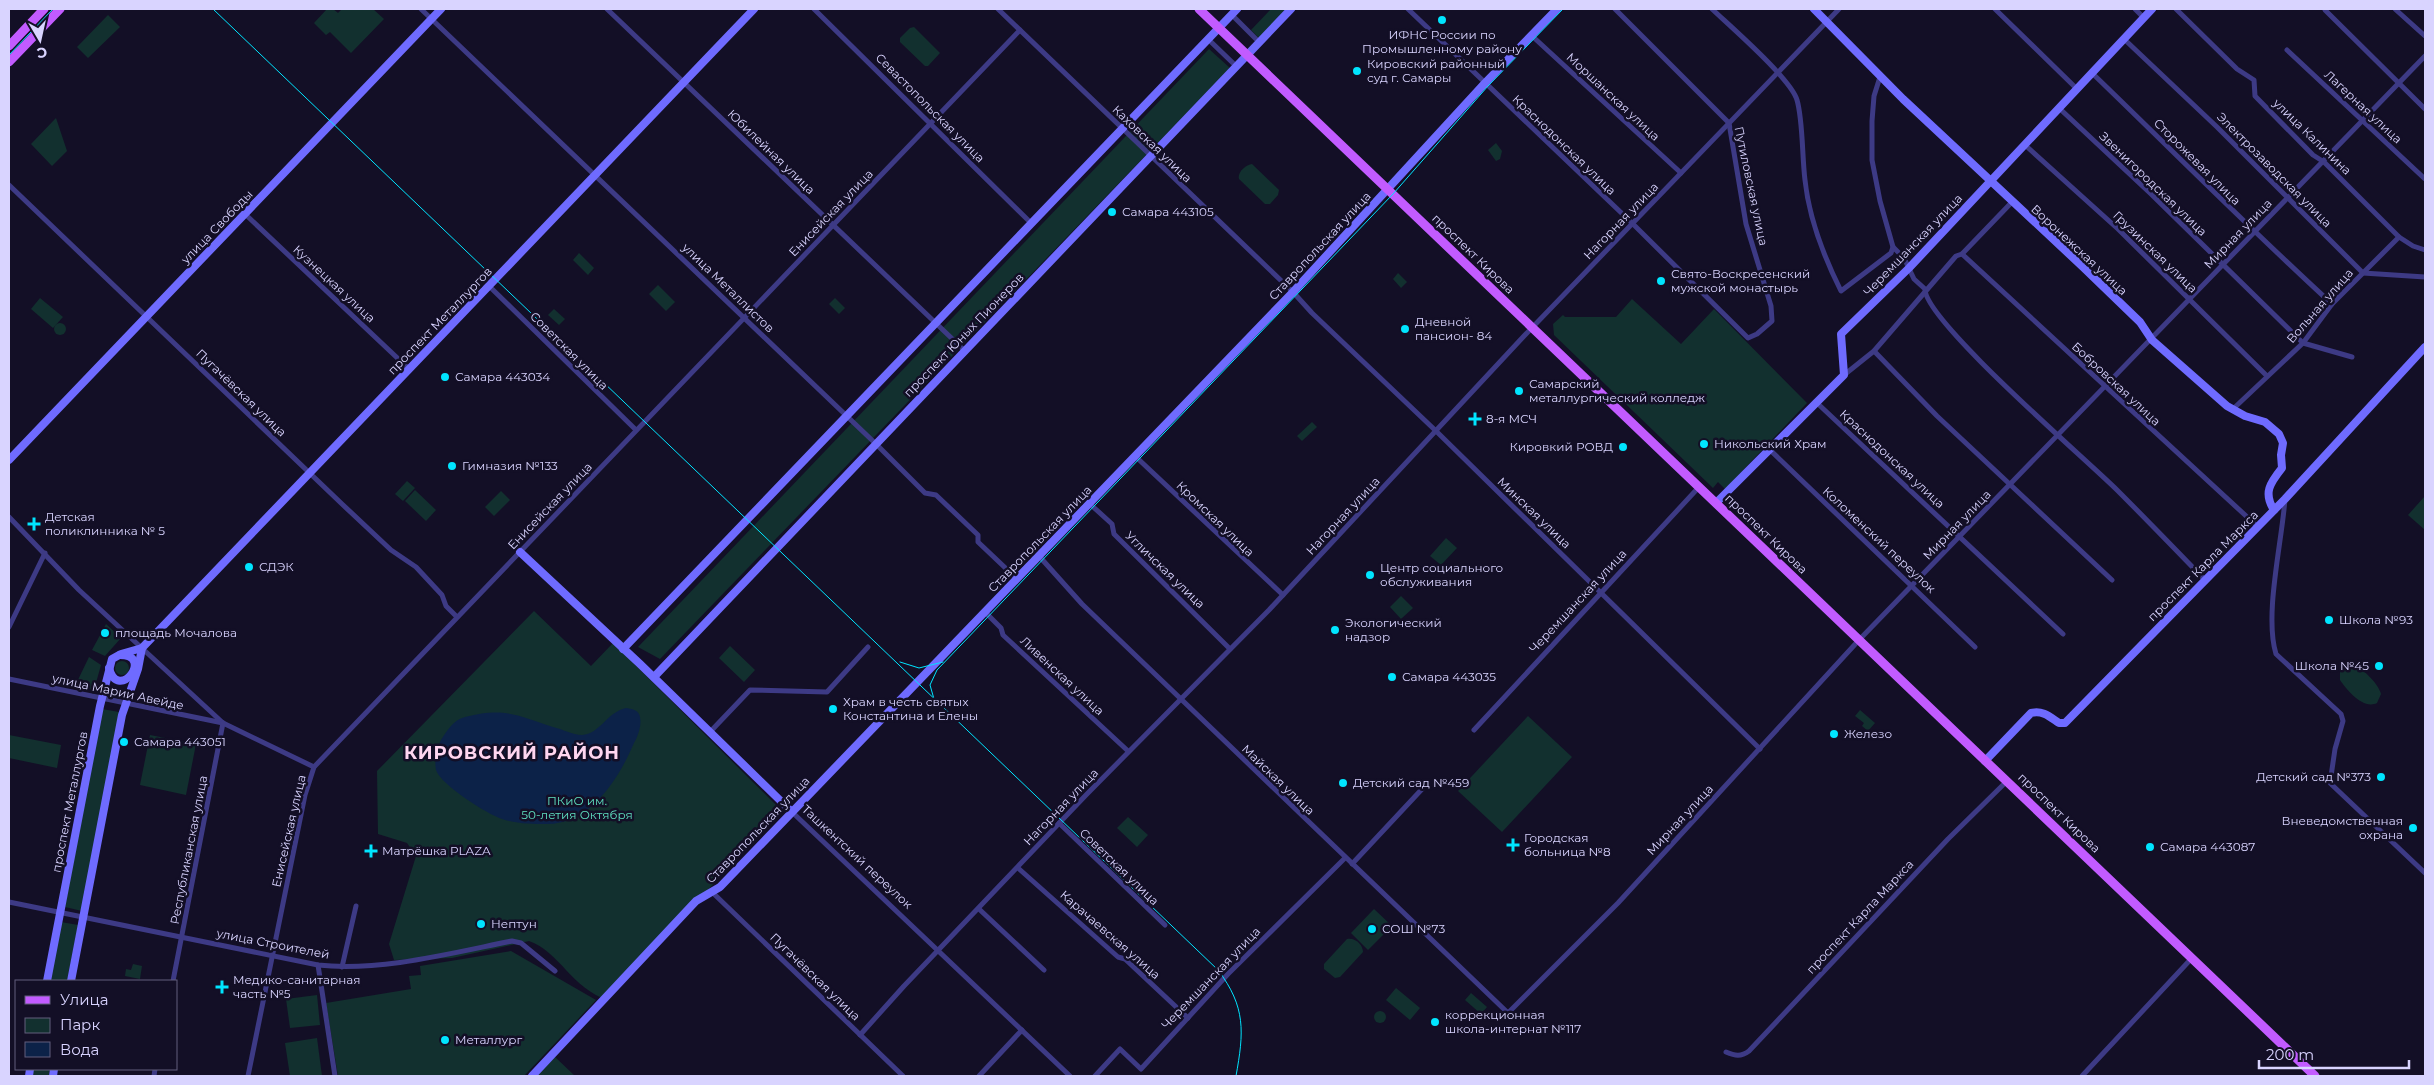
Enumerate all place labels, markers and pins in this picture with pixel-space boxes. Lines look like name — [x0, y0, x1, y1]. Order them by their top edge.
marker: ИФНС России по Промышленному району — [1436, 14, 1448, 26]
place label: ИФНС России по Промышленному району — [1362, 27, 1522, 56]
place label: Кировский районный суд г. Самары — [1367, 56, 1505, 85]
marker: Кировский районный суд г. Самары — [1351, 65, 1363, 77]
place label: Самара 443105 — [1122, 204, 1214, 219]
marker: Самара 443105 — [1106, 206, 1118, 218]
place label: Свято-Воскресенский мужской монастырь — [1671, 266, 1810, 295]
marker: Свято-Воскресенский мужской монастырь — [1655, 275, 1667, 287]
place label: Дневной пансион- 84 — [1415, 314, 1492, 343]
marker: Дневной пансион- 84 — [1399, 323, 1411, 335]
place label: Самара 443034 — [455, 369, 550, 384]
marker: Самара 443034 — [439, 371, 451, 383]
place label: Самарский металлургический колледж — [1529, 376, 1705, 405]
marker: Самарский металлургический колледж — [1513, 385, 1525, 397]
place label: 8-я МСЧ — [1486, 411, 1537, 426]
marker: 8-я МСЧ — [1468, 412, 1482, 426]
place label: Никольский Храм — [1714, 436, 1827, 451]
marker: Никольский Храм — [1698, 438, 1710, 450]
place label: Кировкий РОВД — [1510, 439, 1613, 454]
marker: Кировкий РОВД — [1617, 441, 1629, 453]
place label: Гимназия №133 — [462, 458, 558, 473]
marker: Гимназия №133 — [446, 460, 458, 472]
place label: Детская поликлинника № 5 — [45, 509, 165, 538]
marker: Детская поликлинника № 5 — [27, 517, 41, 531]
place label: СДЭК — [259, 559, 294, 574]
place label: Центр социального обслуживания — [1380, 560, 1504, 589]
marker: СДЭК — [243, 561, 255, 573]
marker: Центр социального обслуживания — [1364, 569, 1376, 581]
place label: Школа №93 — [2339, 612, 2413, 627]
marker: Школа №93 — [2323, 614, 2335, 626]
place label: Экологический надзор — [1345, 615, 1442, 644]
marker: Экологический надзор — [1329, 624, 1341, 636]
place label: площадь Мочалова — [115, 625, 237, 640]
marker: площадь Мочалова — [99, 627, 111, 639]
place label: Школа №45 — [2295, 658, 2369, 673]
marker: Школа №45 — [2373, 660, 2385, 672]
place label: Самара 443035 — [1402, 669, 1496, 684]
marker: Самара 443035 — [1386, 671, 1398, 683]
place label: Храм в честь святых Константина и Елены — [843, 694, 978, 723]
marker: Храм в честь святых Константина и Елены — [827, 703, 839, 715]
place label: Железо — [1844, 726, 1892, 741]
marker: Железо — [1828, 728, 1840, 740]
place label: Самара 443051 — [134, 734, 226, 749]
marker: Самара 443051 — [118, 736, 130, 748]
place label: Детский сад №373 — [2256, 769, 2371, 784]
marker: Детский сад №373 — [2375, 771, 2387, 783]
place label: Детский сад №459 — [1353, 775, 1469, 790]
marker: Детский сад №459 — [1337, 777, 1349, 789]
place label: Вневедомственная охрана — [2281, 813, 2403, 842]
marker: Вневедомственная охрана — [2407, 822, 2419, 834]
place label: Городская больница №8 — [1524, 830, 1611, 859]
marker: Городская больница №8 — [1506, 838, 1520, 852]
place label: Самара 443087 — [2160, 839, 2255, 854]
marker: Самара 443087 — [2144, 841, 2156, 853]
place label: Матрёшка PLAZA — [382, 843, 491, 858]
marker: Матрёшка PLAZA — [364, 844, 378, 858]
place label: Нептун — [491, 916, 537, 931]
marker: Нептун — [475, 918, 487, 930]
place label: СОШ №73 — [1382, 921, 1446, 936]
marker: СОШ №73 — [1366, 923, 1378, 935]
place label: Медико-санитарная часть №5 — [233, 972, 361, 1001]
marker: Медико-санитарная часть №5 — [215, 980, 229, 994]
place label: коррекционная школа-интернат №117 — [1445, 1007, 1581, 1036]
marker: коррекционная школа-интернат №117 — [1429, 1016, 1441, 1028]
place label: Металлург — [455, 1032, 522, 1047]
marker: Металлург — [439, 1034, 451, 1046]

